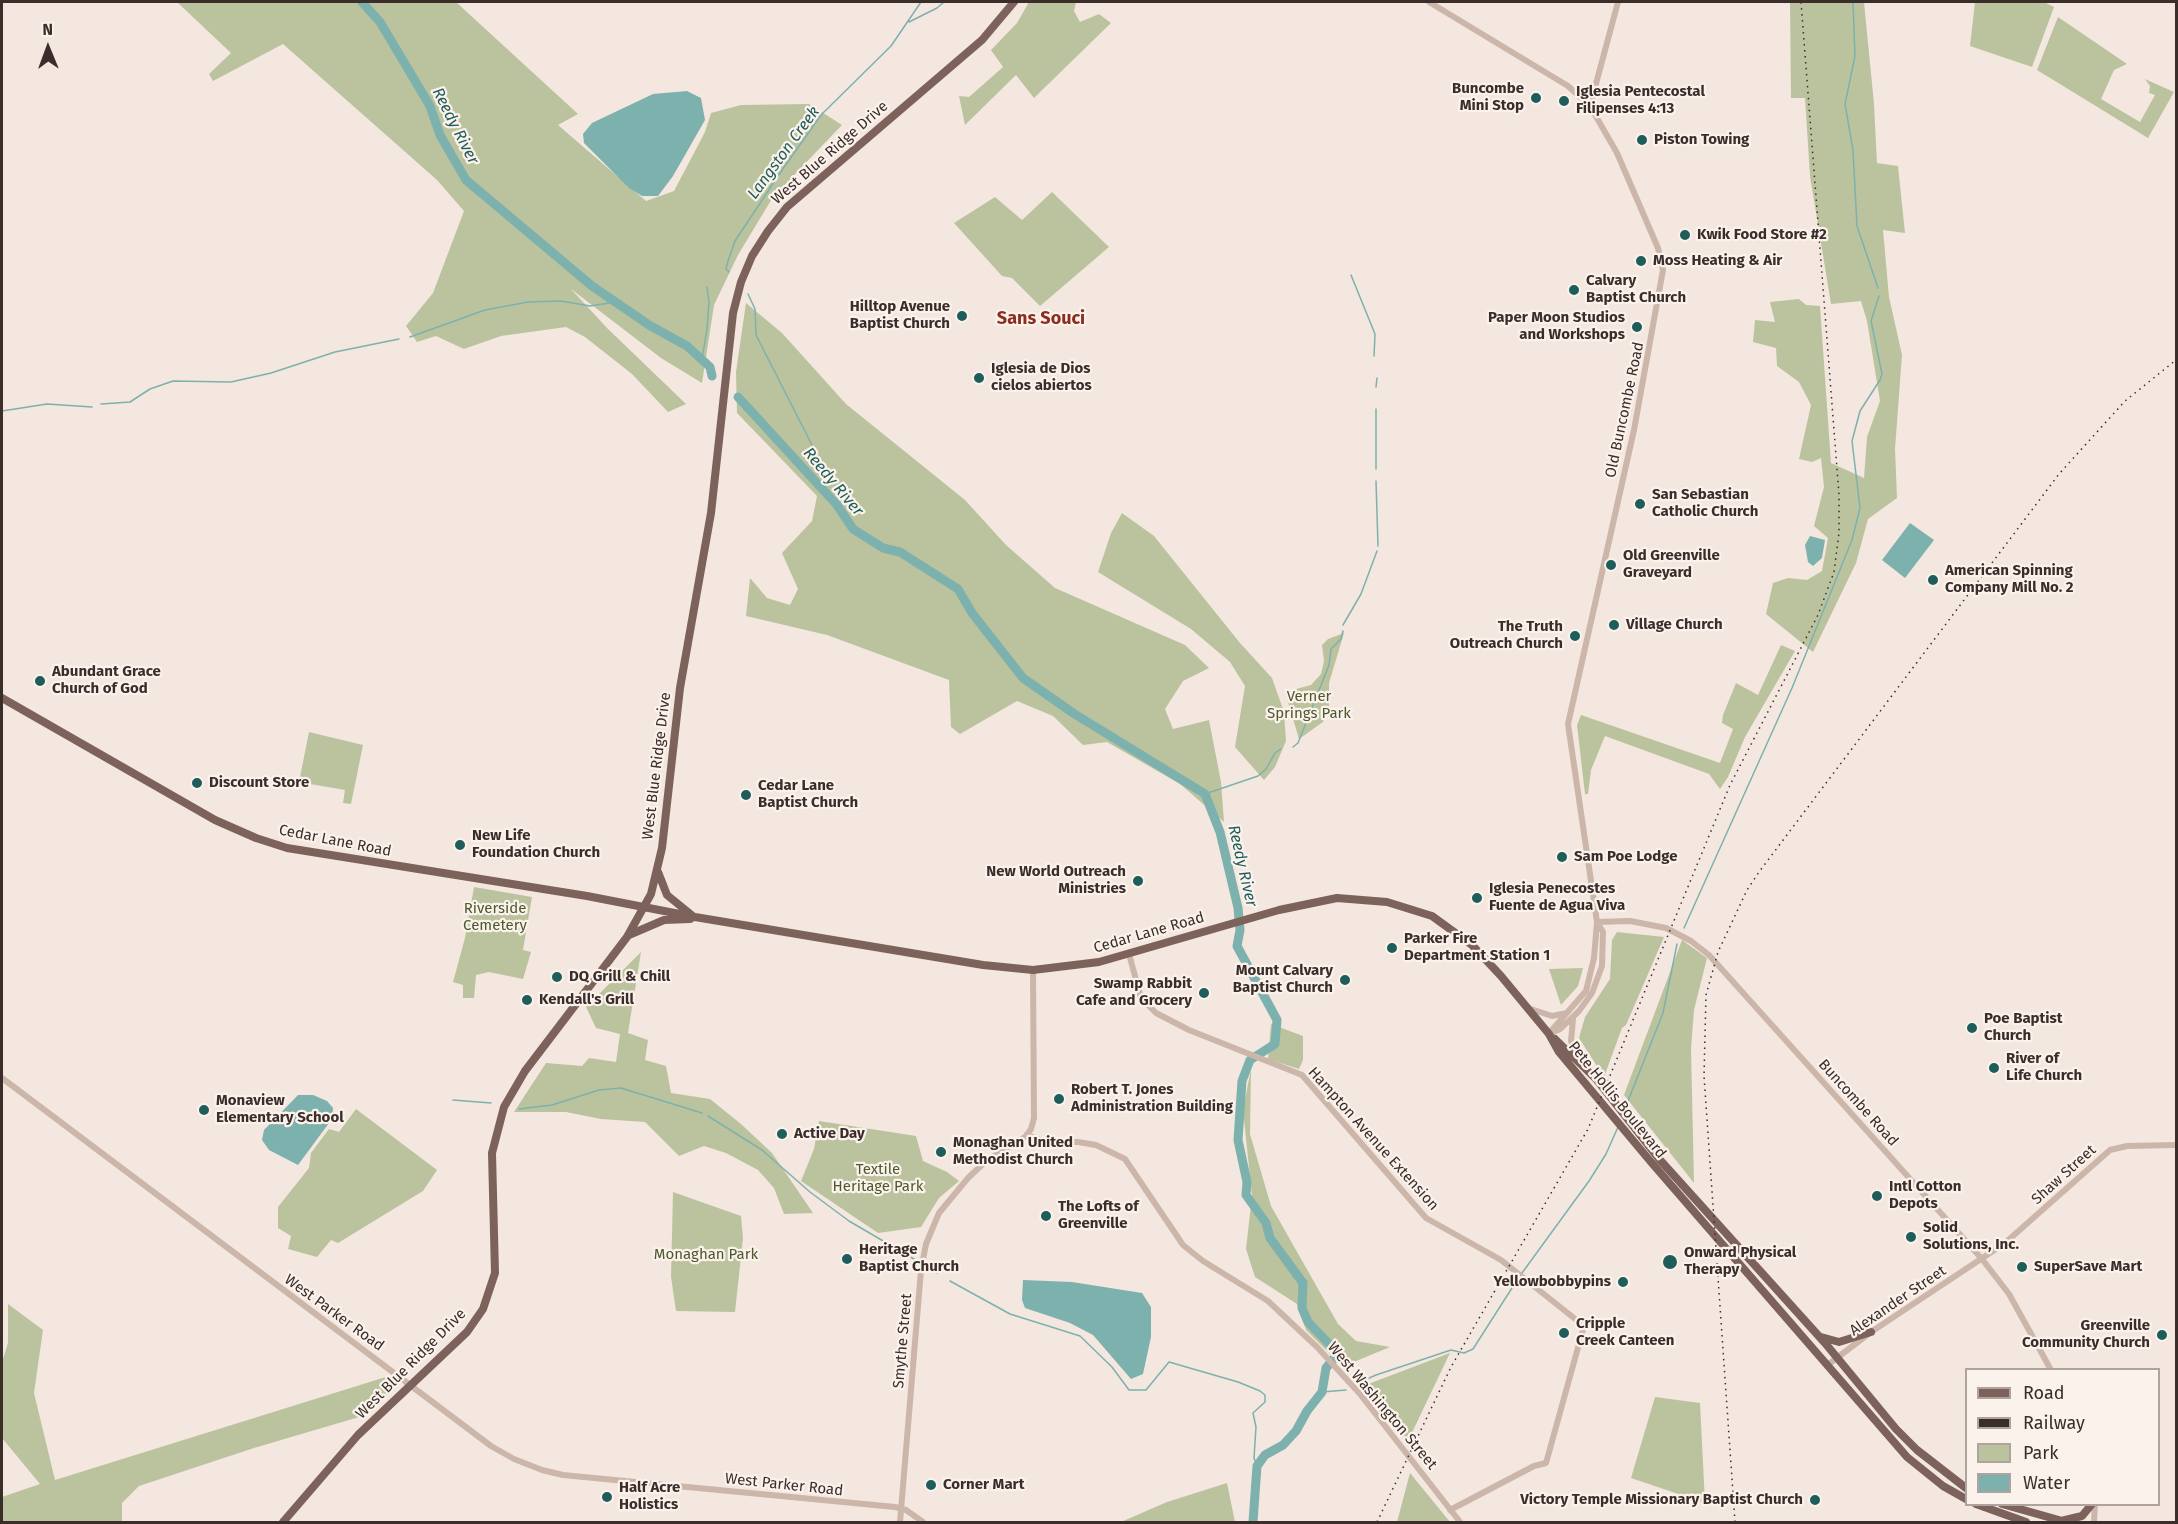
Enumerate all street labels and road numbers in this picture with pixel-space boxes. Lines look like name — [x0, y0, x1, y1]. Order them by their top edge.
street label: West Blue Ridge Drive — [768, 98, 892, 208]
street label: Old Buncombe Road — [1602, 340, 1648, 480]
street label: West Blue Ridge Drive — [639, 691, 675, 841]
street label: Cedar Lane Road — [277, 821, 393, 861]
street label: Cedar Lane Road — [1092, 909, 1206, 957]
street label: Pete Hollis Boulevard — [1564, 1038, 1670, 1162]
street label: Buncombe Road — [1814, 1056, 1902, 1150]
street label: Hampton Avenue Extension — [1304, 1064, 1442, 1214]
street label: Shaw Street — [2028, 1141, 2100, 1209]
street label: Alexander Street — [1846, 1262, 1950, 1340]
street label: West Parker Road — [281, 1271, 387, 1355]
street label: Smythe Street — [890, 1293, 916, 1389]
street label: West Blue Ridge Drive — [352, 1305, 470, 1423]
street label: West Washington Street — [1323, 1339, 1441, 1473]
street label: West Parker Road — [724, 1470, 844, 1500]

